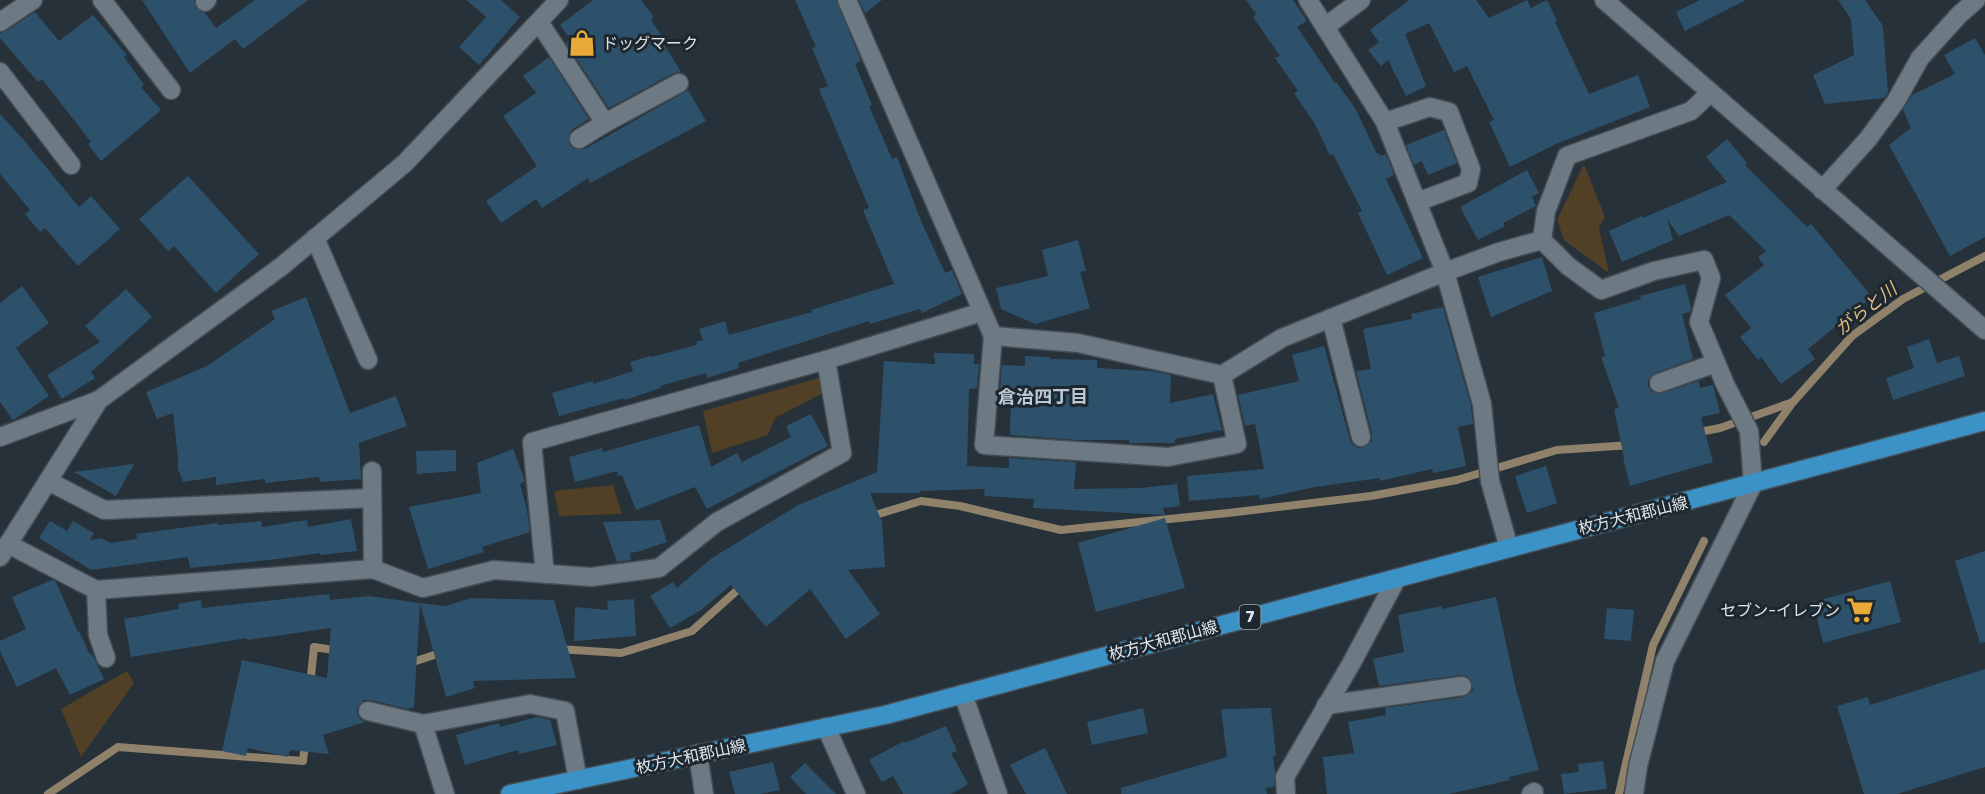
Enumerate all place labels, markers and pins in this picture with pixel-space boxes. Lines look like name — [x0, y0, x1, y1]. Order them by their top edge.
shop icon: ドッグマーク — [567, 28, 597, 58]
place label: ドッグマーク — [602, 34, 698, 53]
supermarket icon: セブン-イレブン — [1845, 595, 1875, 625]
place label: セブン-イレブン — [1720, 601, 1840, 620]

